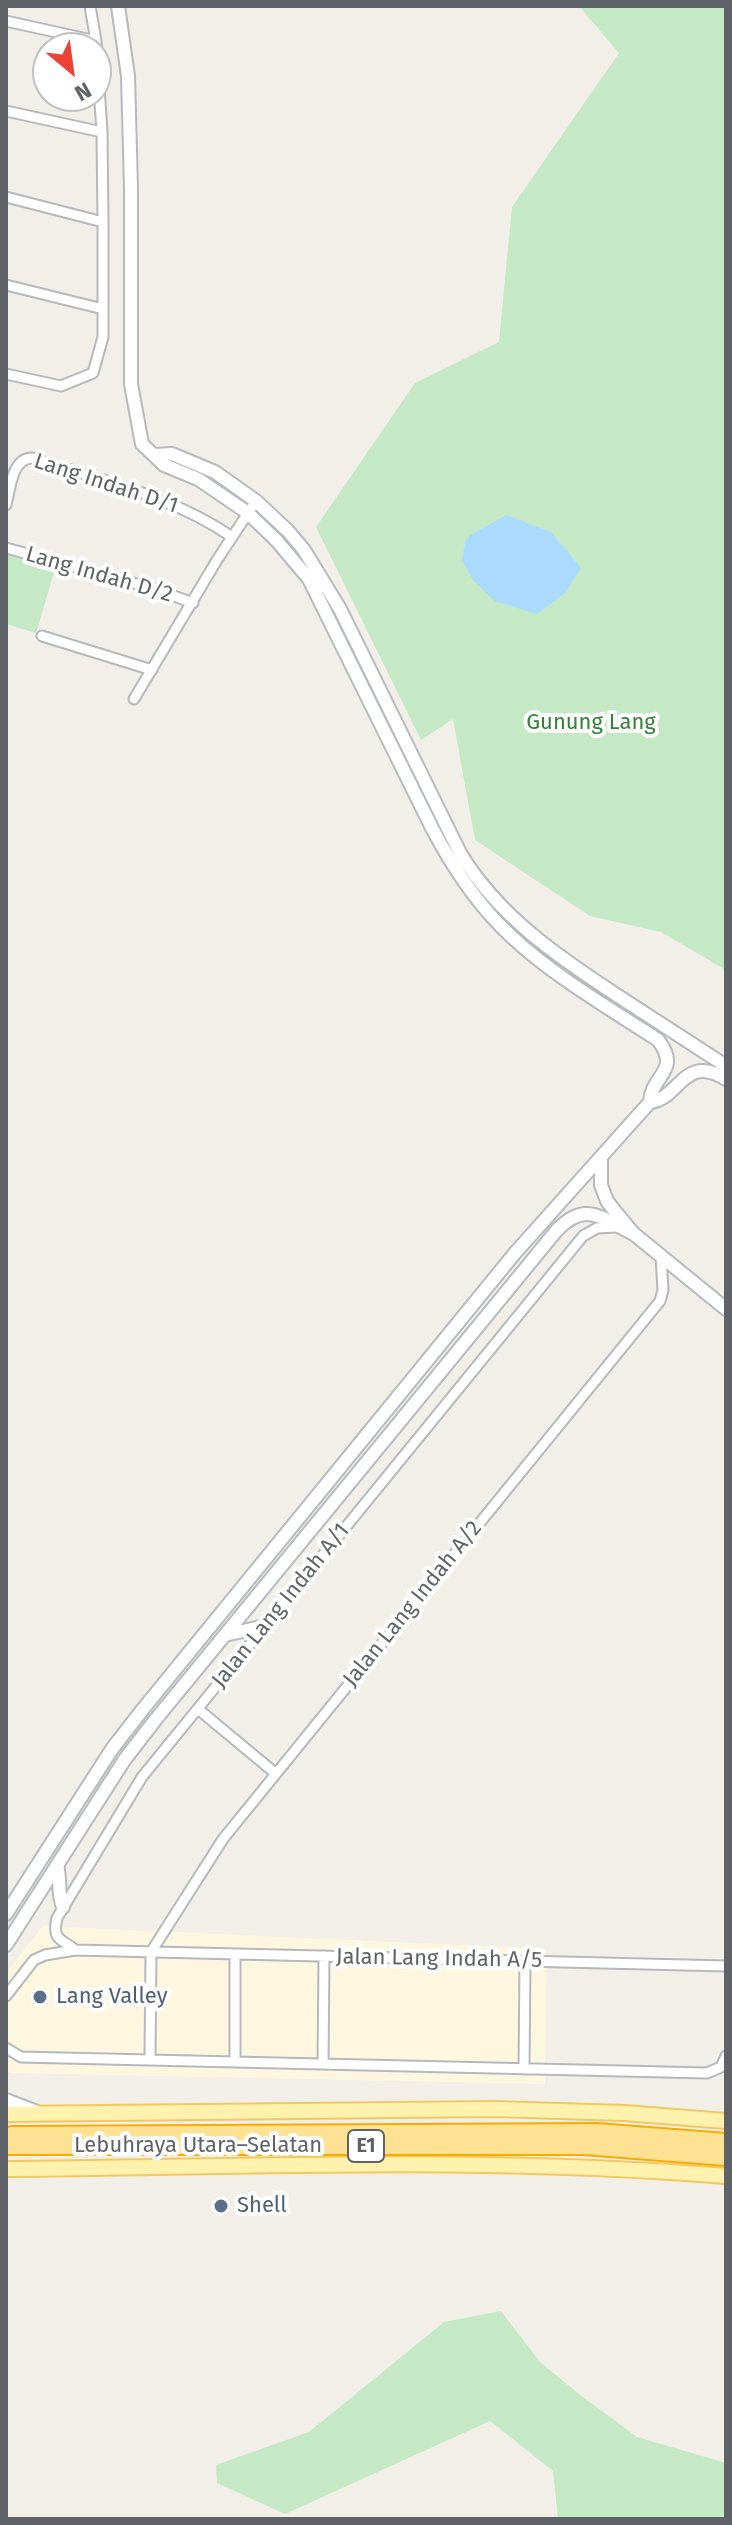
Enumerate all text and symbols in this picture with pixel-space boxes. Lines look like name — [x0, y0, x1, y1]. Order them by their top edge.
north arrow — [32, 32, 112, 112]
text: N — [70, 76, 96, 107]
street label: Lang Indah D/1 — [31, 448, 181, 520]
street label: Lang Indah D/2 — [22, 541, 176, 609]
park label: Gunung Lang — [526, 710, 656, 736]
street label: Jalan Lang Indah A/2 — [338, 1516, 488, 1692]
street label: Jalan Lang Indah A/1 — [207, 1518, 355, 1694]
street label: Jalan Lang Indah A/5 — [336, 1944, 542, 1974]
place label: Lang Valley — [56, 1984, 167, 2010]
marker: Lang Valley — [31, 1988, 49, 2006]
road number: E1 — [348, 2130, 384, 2162]
street label: Lebuhraya Utara–Selatan — [74, 2133, 322, 2159]
place label: Shell — [237, 2193, 287, 2219]
marker: Shell — [212, 2197, 230, 2215]

